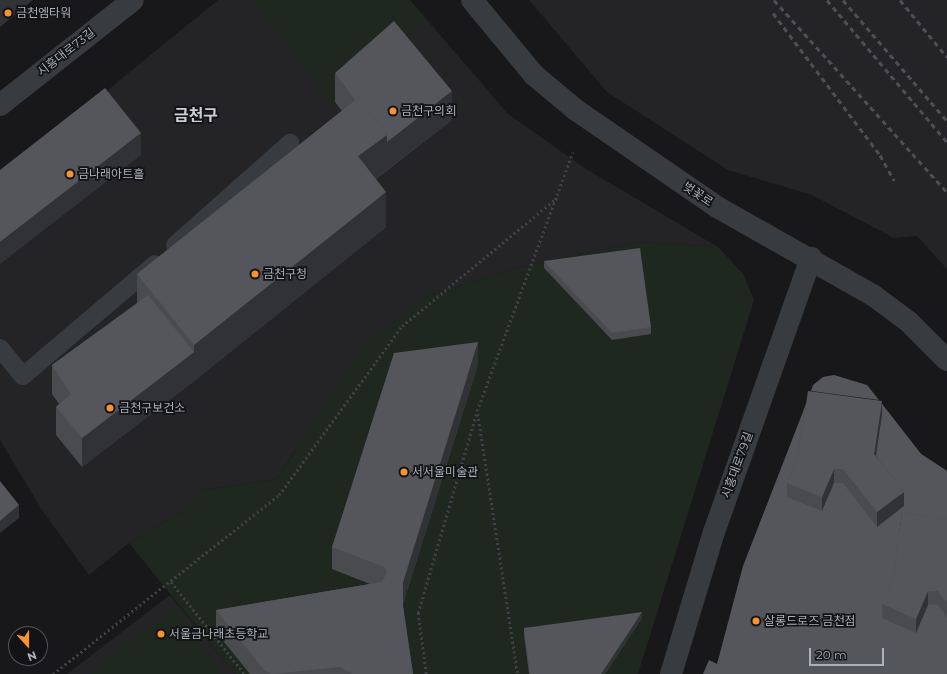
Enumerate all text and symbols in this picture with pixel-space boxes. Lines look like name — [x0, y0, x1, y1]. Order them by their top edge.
place label: 금천엠타워 — [16, 6, 71, 20]
marker: 금천엠타워 — [3, 8, 13, 18]
street label: 시흥대로73길 — [34, 25, 98, 79]
place label: 금천구의회 — [401, 104, 456, 118]
district label: 금천구 — [174, 106, 218, 126]
marker: 금천구의회 — [388, 106, 398, 116]
place label: 금나래아트홀 — [78, 167, 144, 181]
marker: 금나래아트홀 — [65, 169, 75, 179]
street label: 벚꽃로 — [680, 179, 716, 209]
place label: 금천구청 — [263, 267, 307, 281]
marker: 금천구청 — [250, 269, 260, 279]
place label: 금천구보건소 — [119, 401, 185, 415]
marker: 금천구보건소 — [104, 402, 116, 414]
street label: 시흥대로79길 — [718, 430, 756, 500]
place label: 서서울미술관 — [412, 465, 478, 479]
marker: 서서울미술관 — [399, 467, 409, 477]
place label: 살롱드로즈 금천점 — [764, 614, 855, 628]
marker: 살롱드로즈 금천점 — [751, 616, 761, 626]
north arrow — [8, 626, 48, 666]
place label: 서울금나래초등학교 — [169, 627, 268, 641]
marker: 서울금나래초등학교 — [156, 629, 166, 639]
scale bar — [811, 640, 886, 666]
text: 20 m — [816, 647, 847, 662]
text: N — [25, 648, 39, 664]

